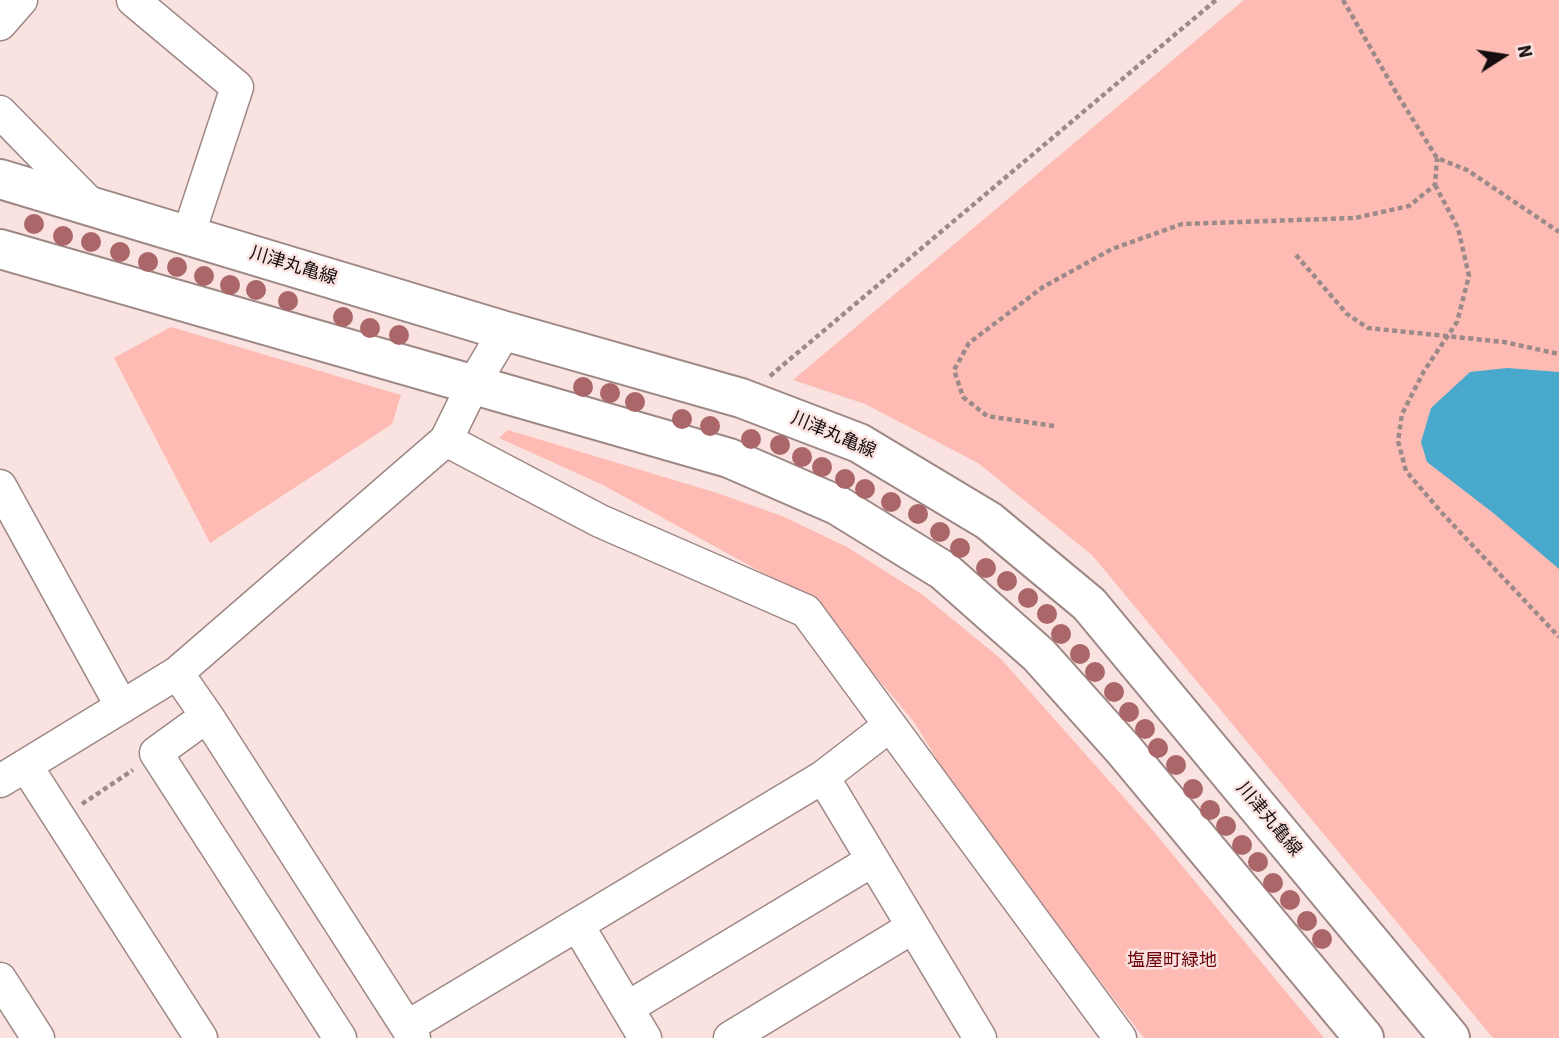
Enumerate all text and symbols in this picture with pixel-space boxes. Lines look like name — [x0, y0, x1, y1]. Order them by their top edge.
north arrow — [1468, 21, 1538, 91]
text: N — [1510, 43, 1539, 61]
street label: 川津丸亀線 — [247, 244, 339, 290]
street label: 川津丸亀線 — [787, 408, 879, 464]
street label: 川津丸亀線 — [1231, 779, 1305, 861]
park label: 塩屋町緑地 — [1127, 951, 1217, 973]

